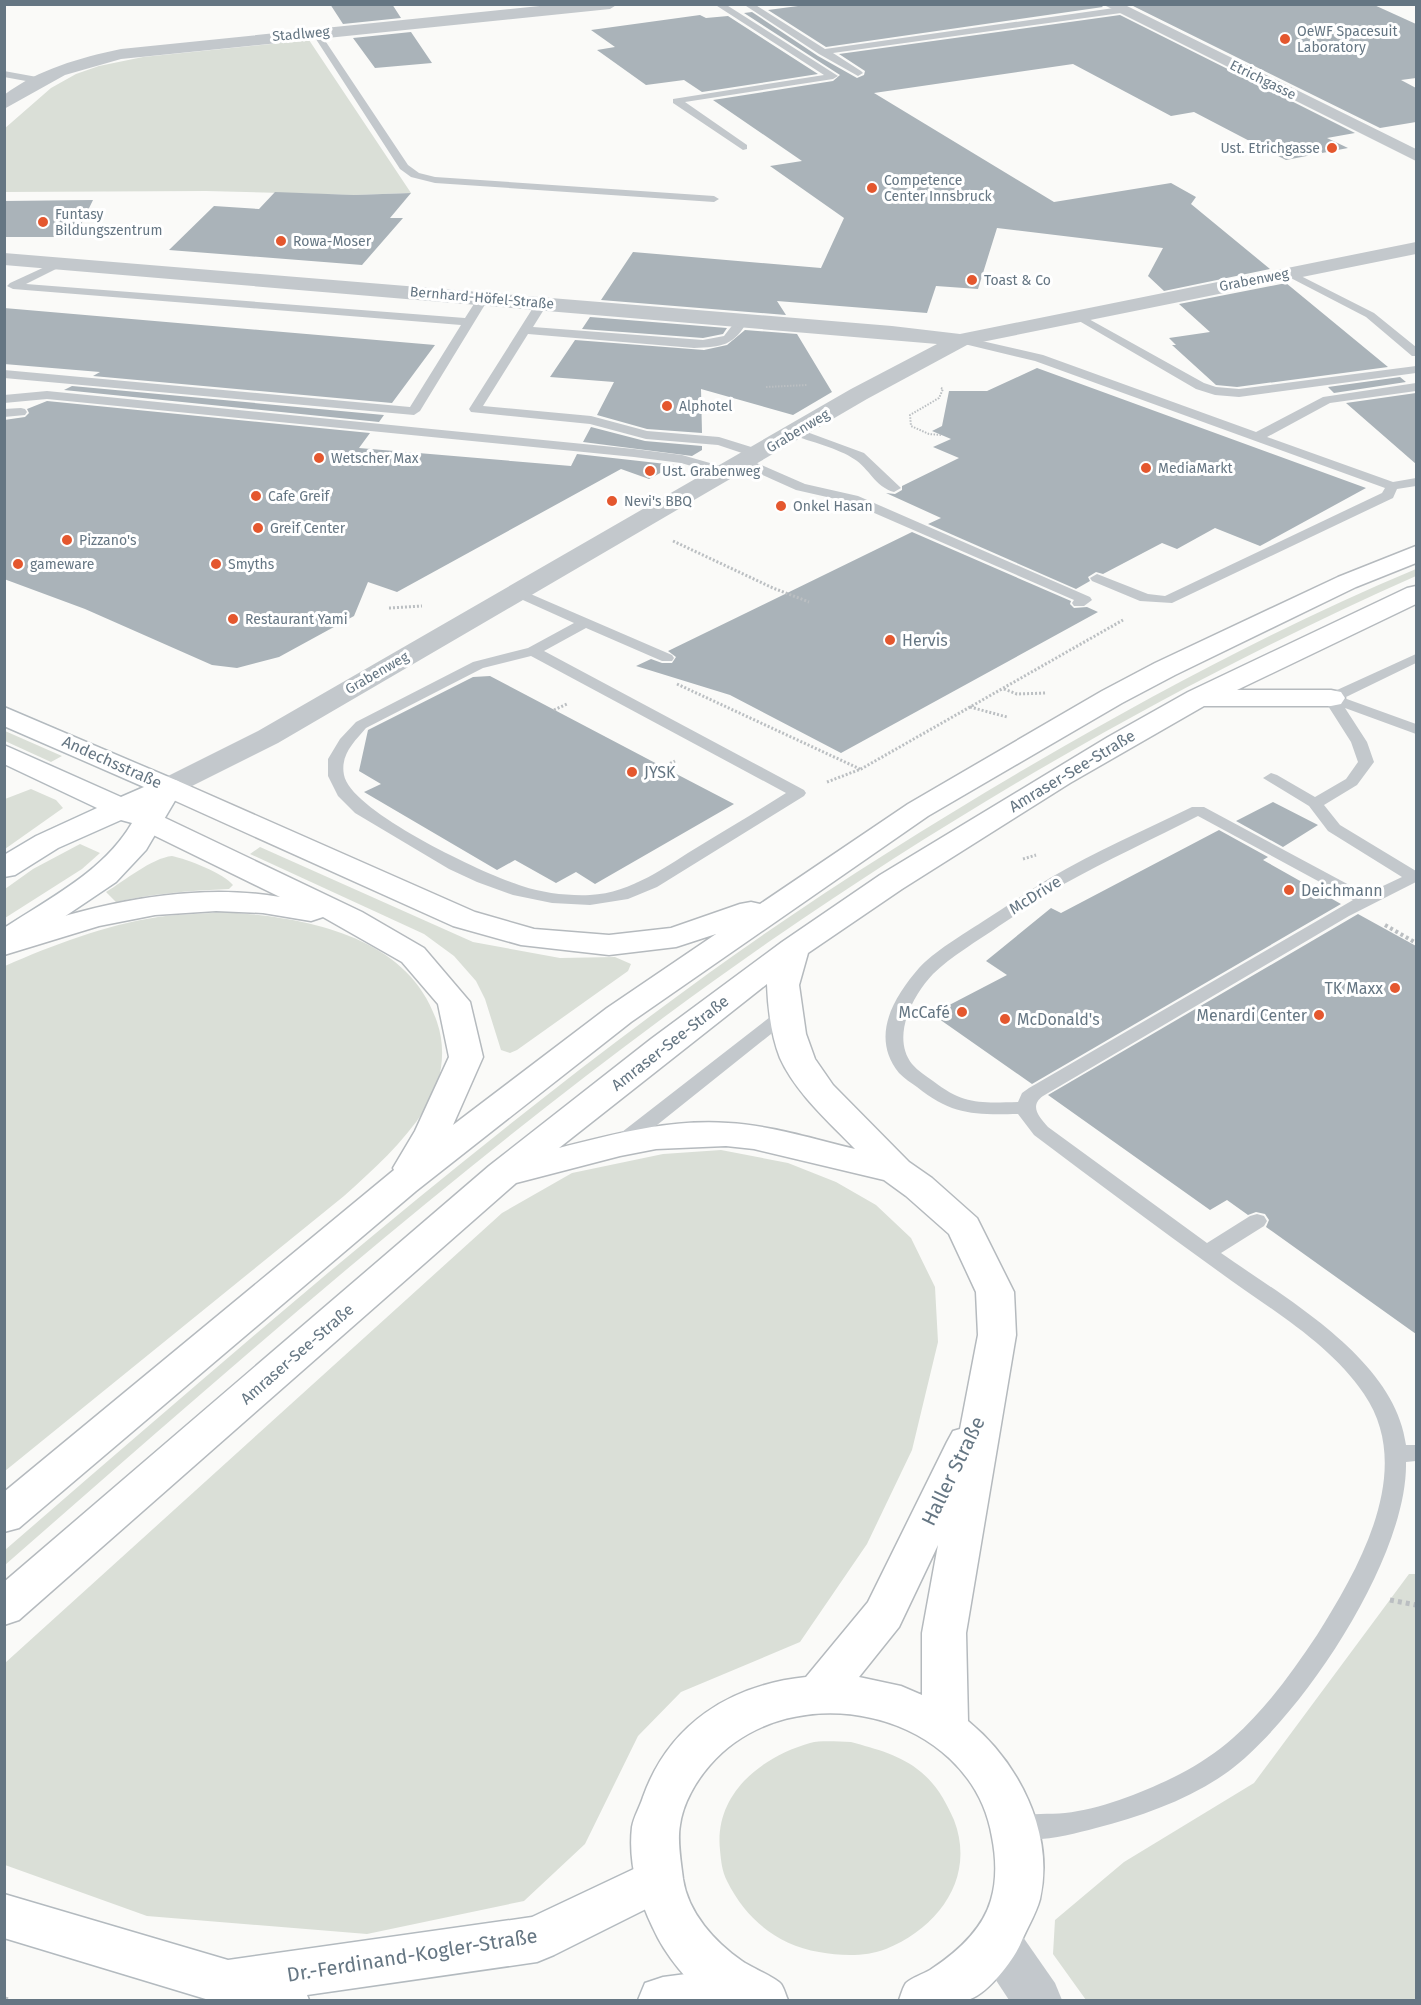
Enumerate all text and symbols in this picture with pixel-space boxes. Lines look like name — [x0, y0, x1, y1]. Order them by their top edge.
street label: Stadlweg — [272, 23, 331, 45]
place label: OeWF Spacesuit Laboratory — [1297, 23, 1399, 56]
marker: OeWF Spacesuit Laboratory — [1278, 32, 1292, 46]
street label: Etrichgasse — [1227, 57, 1299, 103]
place label: Ust. Etrichgasse — [1220, 140, 1320, 157]
marker: Ust. Etrichgasse — [1325, 141, 1339, 155]
place label: Competence Center Innsbruck — [884, 172, 993, 205]
marker: Competence Center Innsbruck — [865, 181, 879, 195]
place label: Funtasy Bildungszentrum — [55, 206, 162, 239]
marker: Funtasy Bildungszentrum — [36, 215, 50, 229]
place label: Rowa-Moser — [293, 233, 372, 250]
marker: Rowa-Moser — [274, 234, 288, 248]
street label: Grabenweg — [1218, 265, 1291, 295]
place label: Toast & Co — [984, 272, 1051, 289]
marker: Toast & Co — [965, 273, 979, 287]
street label: Bernhard-Höfel-Straße — [409, 283, 555, 313]
place label: Alphotel — [679, 398, 732, 415]
marker: Alphotel — [660, 399, 674, 413]
street label: Grabenweg — [763, 405, 833, 456]
place label: Wetscher Max — [331, 450, 419, 467]
marker: Wetscher Max — [312, 451, 326, 465]
place label: MediaMarkt — [1158, 460, 1234, 477]
marker: MediaMarkt — [1139, 461, 1153, 475]
place label: Ust. Grabenweg — [662, 463, 761, 480]
marker: Ust. Grabenweg — [643, 464, 657, 478]
place label: Cafe Greif — [268, 488, 331, 505]
marker: Cafe Greif — [249, 489, 263, 503]
place label: Nevi's BBQ — [624, 493, 692, 510]
marker: Nevi's BBQ — [605, 494, 619, 508]
place label: Onkel Hasan — [793, 498, 873, 515]
marker: Onkel Hasan — [774, 499, 788, 513]
place label: Greif Center — [270, 520, 346, 537]
marker: Greif Center — [251, 521, 265, 535]
place label: Pizzano's — [79, 532, 137, 549]
marker: Pizzano's — [60, 533, 74, 547]
place label: gameware — [30, 556, 94, 573]
place label: Smyths — [228, 556, 275, 573]
marker: gameware — [11, 557, 25, 571]
marker: Smyths — [209, 557, 223, 571]
place label: Restaurant Yami — [245, 611, 348, 628]
marker: Restaurant Yami — [226, 612, 240, 626]
place label: Hervis — [902, 631, 948, 650]
marker: Hervis — [883, 633, 897, 647]
street label: Grabenweg — [342, 648, 412, 698]
street label: Amraser-See-Straße — [1006, 726, 1138, 816]
street label: Andechsstraße — [59, 732, 165, 792]
place label: JYSK — [644, 763, 676, 782]
marker: JYSK — [625, 765, 639, 779]
street label: McDrive — [1006, 872, 1064, 918]
place label: Deichmann — [1301, 881, 1383, 900]
marker: Deichmann — [1282, 883, 1296, 897]
place label: TK Maxx — [1324, 979, 1383, 998]
marker: TK Maxx — [1388, 981, 1402, 995]
street label: Amraser-See-Straße — [608, 991, 732, 1095]
place label: McCafé — [898, 1003, 950, 1022]
marker: McCafé — [955, 1005, 969, 1019]
place label: Menardi Center — [1197, 1006, 1308, 1025]
marker: Menardi Center — [1312, 1008, 1326, 1022]
place label: McDonald's — [1017, 1010, 1100, 1029]
marker: McDonald's — [998, 1012, 1012, 1026]
street label: Amraser-See-Straße — [237, 1300, 357, 1408]
street label: Haller Straße — [916, 1412, 990, 1530]
street label: Dr.-Ferdinand-Kogler-Straße — [285, 1923, 539, 1987]

